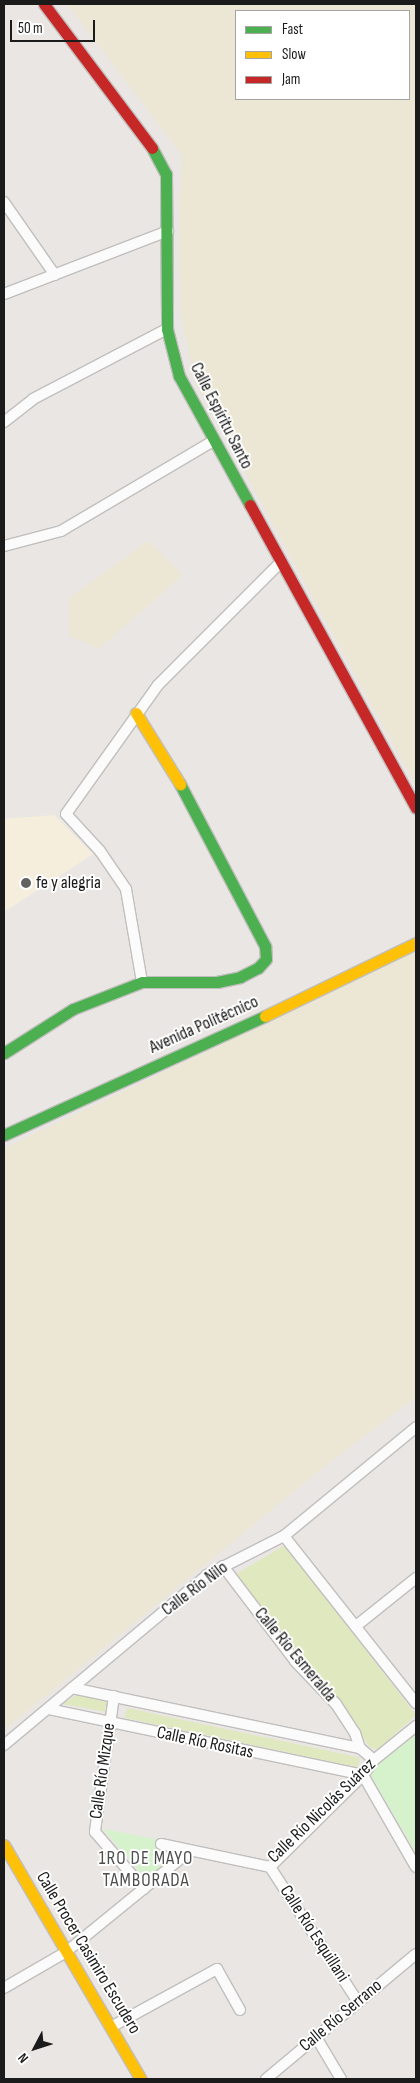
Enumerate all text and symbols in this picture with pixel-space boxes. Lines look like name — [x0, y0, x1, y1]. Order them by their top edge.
scale bar — [12, 10, 98, 42]
legend — [235, 10, 410, 100]
text: 50 m — [18, 19, 43, 38]
text: Fast — [282, 20, 303, 39]
text: Slow — [282, 45, 306, 64]
text: Jam — [282, 70, 300, 89]
street label: Calle Espíritu Santo — [185, 359, 257, 473]
place label: fe y alegria — [36, 872, 101, 894]
marker: fe y alegria — [20, 877, 32, 889]
street label: Avenida Politécnico — [146, 991, 262, 1059]
street label: Calle Río Nilo — [158, 1557, 232, 1621]
street label: Calle Río Esmeralda — [249, 1603, 341, 1707]
street label: Calle Río Mizque — [86, 1722, 120, 1820]
street label: Calle Río Rositas — [155, 1722, 255, 1764]
street label: Calle Río Nicolás Suárez — [264, 1754, 380, 1868]
district label: 1RO DE MAYO TAMBORADA — [97, 1848, 195, 1892]
street label: Calle Procer Casimiro Escudero — [31, 1868, 145, 2038]
street label: Calle Río Esquillani — [275, 1882, 353, 1986]
street label: Calle Río Serrano — [295, 1975, 387, 2057]
north arrow — [10, 2023, 60, 2073]
text: N — [14, 2050, 32, 2066]

